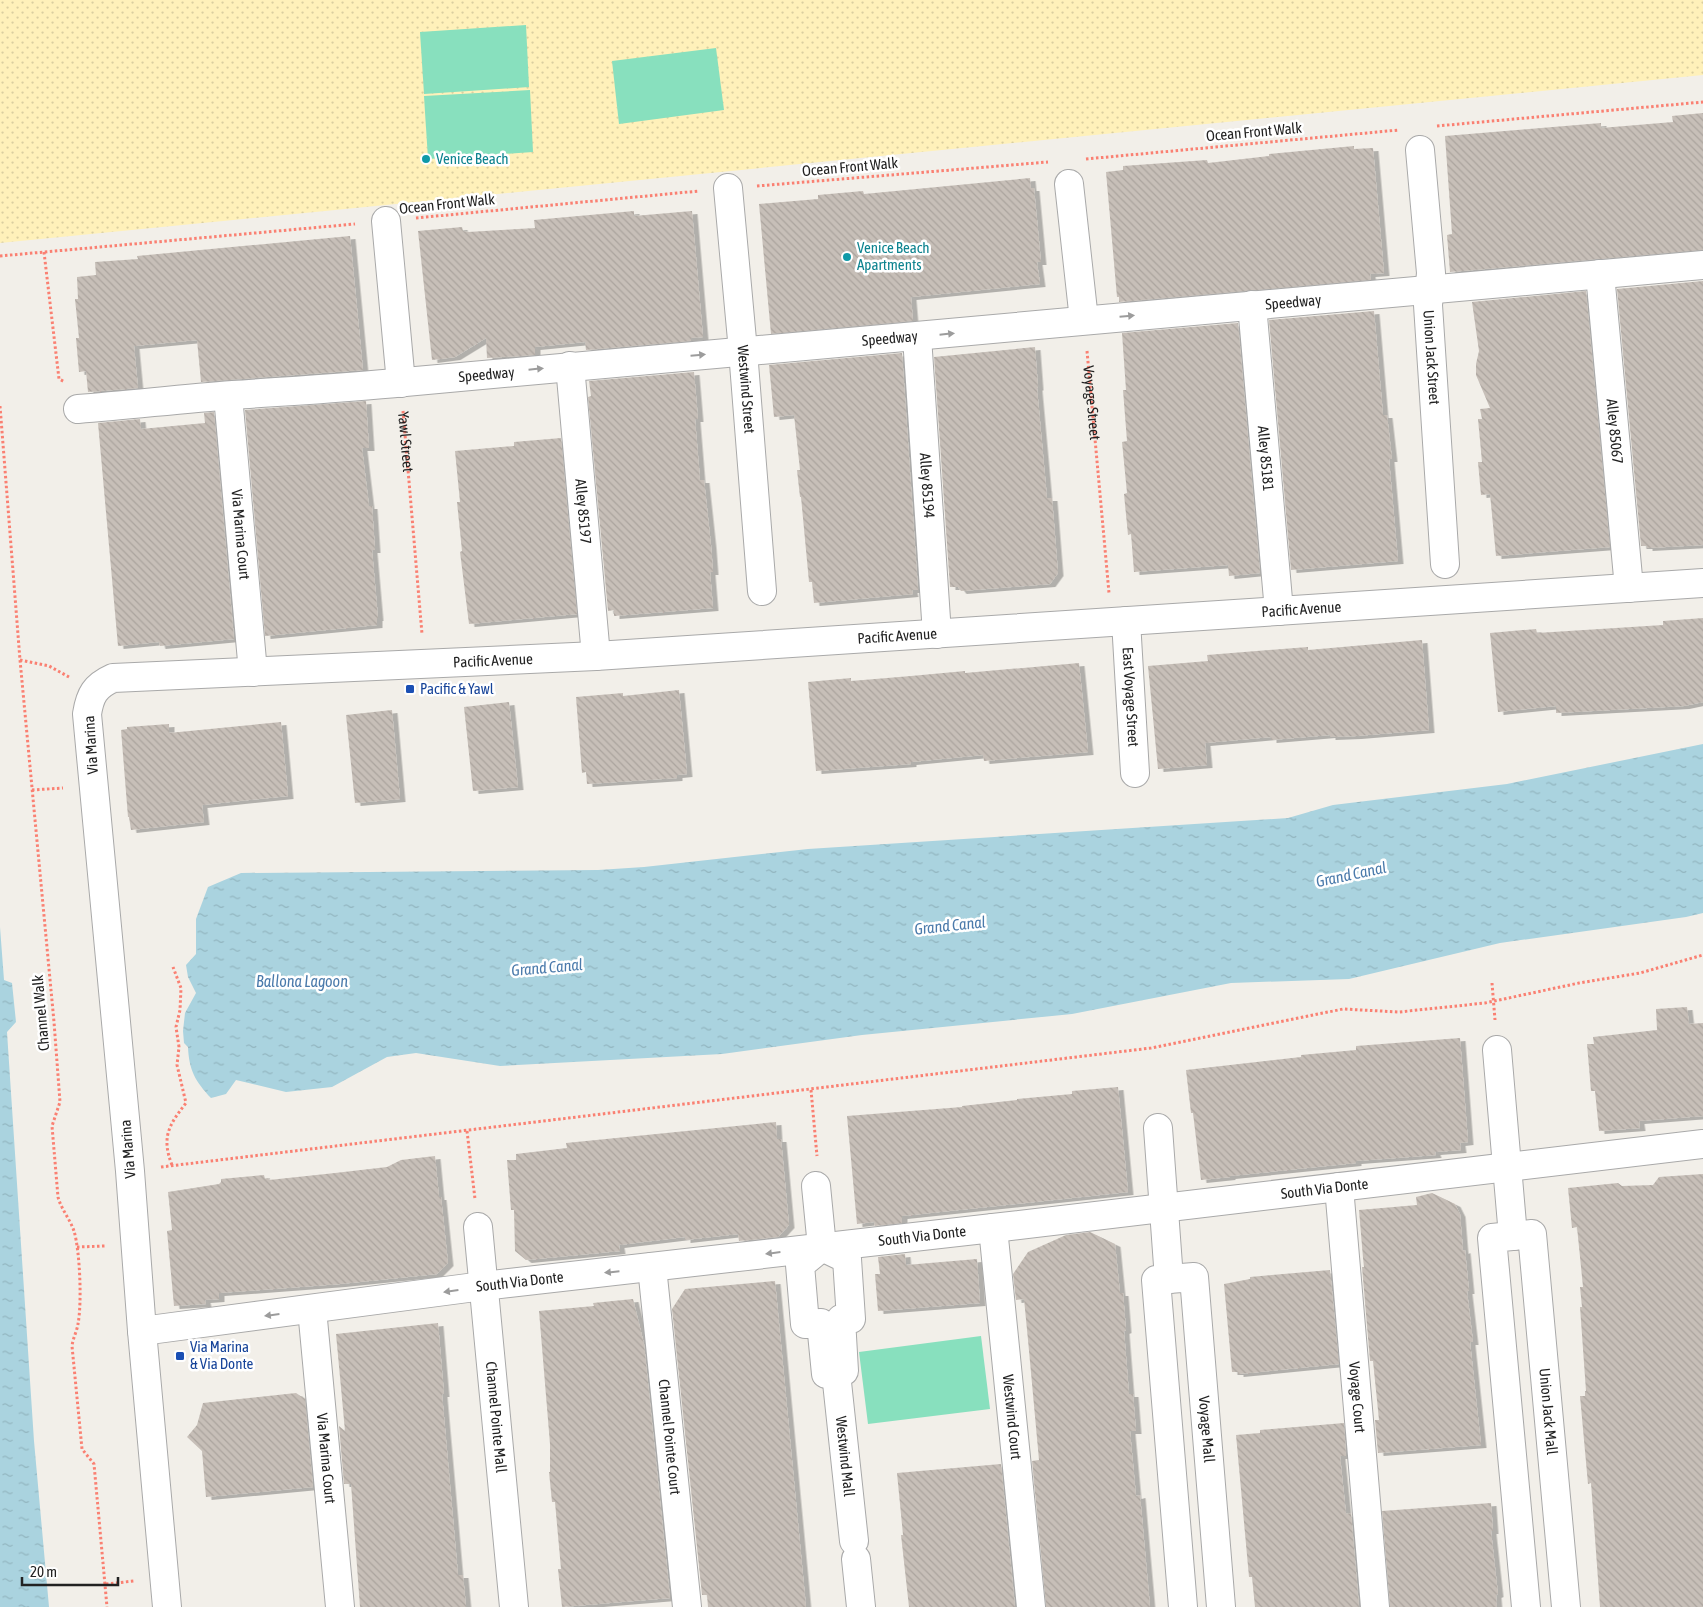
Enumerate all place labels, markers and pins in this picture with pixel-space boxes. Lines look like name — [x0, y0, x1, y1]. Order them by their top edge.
place label: Venice Beach — [436, 150, 509, 167]
marker: Venice Beach — [420, 153, 432, 165]
place label: Venice Beach Apartments — [857, 239, 930, 273]
marker: Venice Beach Apartments — [841, 251, 853, 263]
place label: Pacific & Yawl — [420, 680, 494, 697]
marker: Pacific & Yawl — [404, 683, 416, 695]
place label: Via Marina & Via Donte — [190, 1338, 254, 1372]
marker: Via Marina & Via Donte — [174, 1350, 186, 1362]

